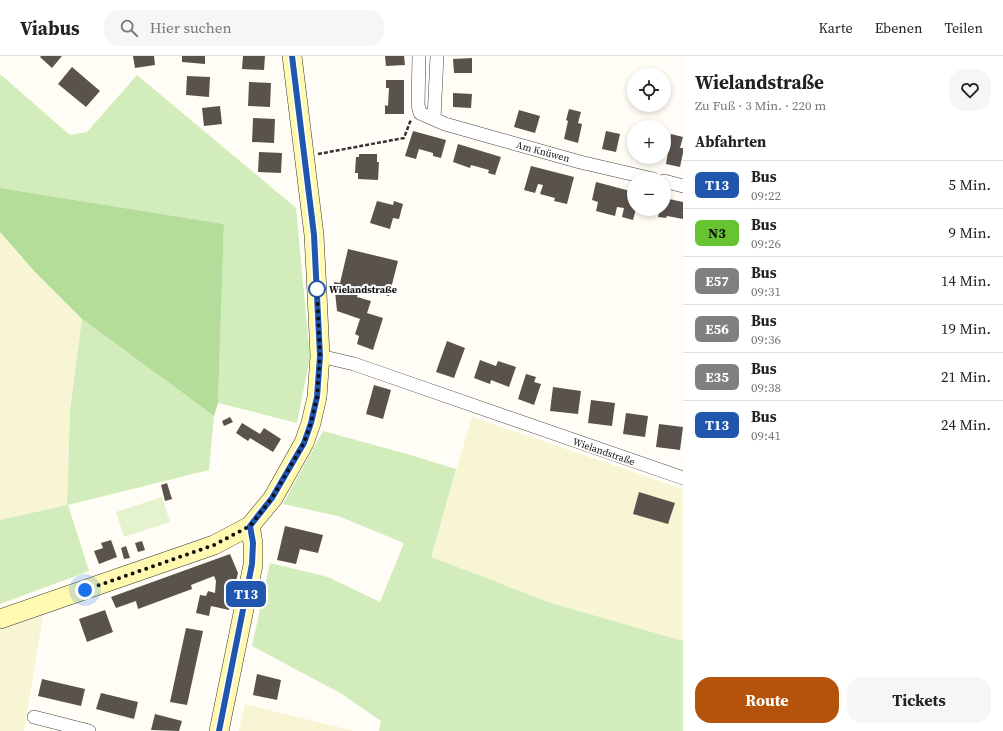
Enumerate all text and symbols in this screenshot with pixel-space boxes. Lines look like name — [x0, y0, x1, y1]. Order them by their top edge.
search box — [104, 10, 384, 46]
text: Viabus — [20, 15, 80, 41]
icon: search — [118, 17, 140, 39]
text: Hier suchen — [150, 17, 232, 38]
text: Karte — [818, 18, 853, 38]
text: Ebenen — [875, 18, 922, 38]
text: Teilen — [944, 18, 983, 38]
map controls — [627, 68, 671, 216]
button: locate — [627, 68, 671, 112]
text: Wielandstraße — [695, 69, 824, 95]
button: heart — [949, 69, 991, 111]
text: Zu Fuß · 3 Min. · 220 m — [695, 97, 826, 114]
button: + — [627, 120, 671, 164]
text: Abfahrten — [695, 131, 766, 152]
street label: Am Knüwen — [515, 138, 571, 165]
text: Bus — [751, 166, 777, 187]
button: − — [627, 172, 671, 216]
text: 5 Min. — [948, 174, 991, 195]
text: T13 — [705, 175, 729, 195]
text: 09:22 — [751, 187, 781, 204]
text: Bus — [751, 214, 777, 235]
text: 9 Min. — [948, 222, 991, 243]
text: N3 — [708, 223, 726, 243]
text: 09:26 — [751, 235, 781, 252]
text: Bus — [751, 262, 777, 283]
text: 14 Min. — [941, 270, 991, 291]
text: E57 — [705, 271, 729, 291]
marker: Wielandstraße — [308, 280, 326, 298]
place label: Wielandstraße — [329, 283, 397, 296]
text: 09:31 — [751, 283, 781, 300]
text: Bus — [751, 310, 777, 331]
text: 19 Min. — [941, 318, 991, 339]
text: E56 — [705, 319, 729, 339]
text: 09:36 — [751, 331, 781, 348]
text: Bus — [751, 358, 777, 379]
text: 21 Min. — [941, 366, 991, 387]
text: E35 — [705, 367, 729, 387]
text: 09:38 — [751, 379, 781, 396]
text: Bus — [751, 406, 777, 427]
text: 24 Min. — [941, 414, 991, 435]
text: T13 — [705, 415, 729, 435]
text: 09:41 — [751, 427, 781, 444]
street label: Wielandstraße — [571, 435, 637, 468]
your location — [75, 580, 95, 600]
line badge: T13 — [223, 581, 269, 607]
text: T13 — [234, 584, 258, 604]
button: Route — [695, 677, 839, 723]
button: Tickets — [847, 677, 991, 723]

